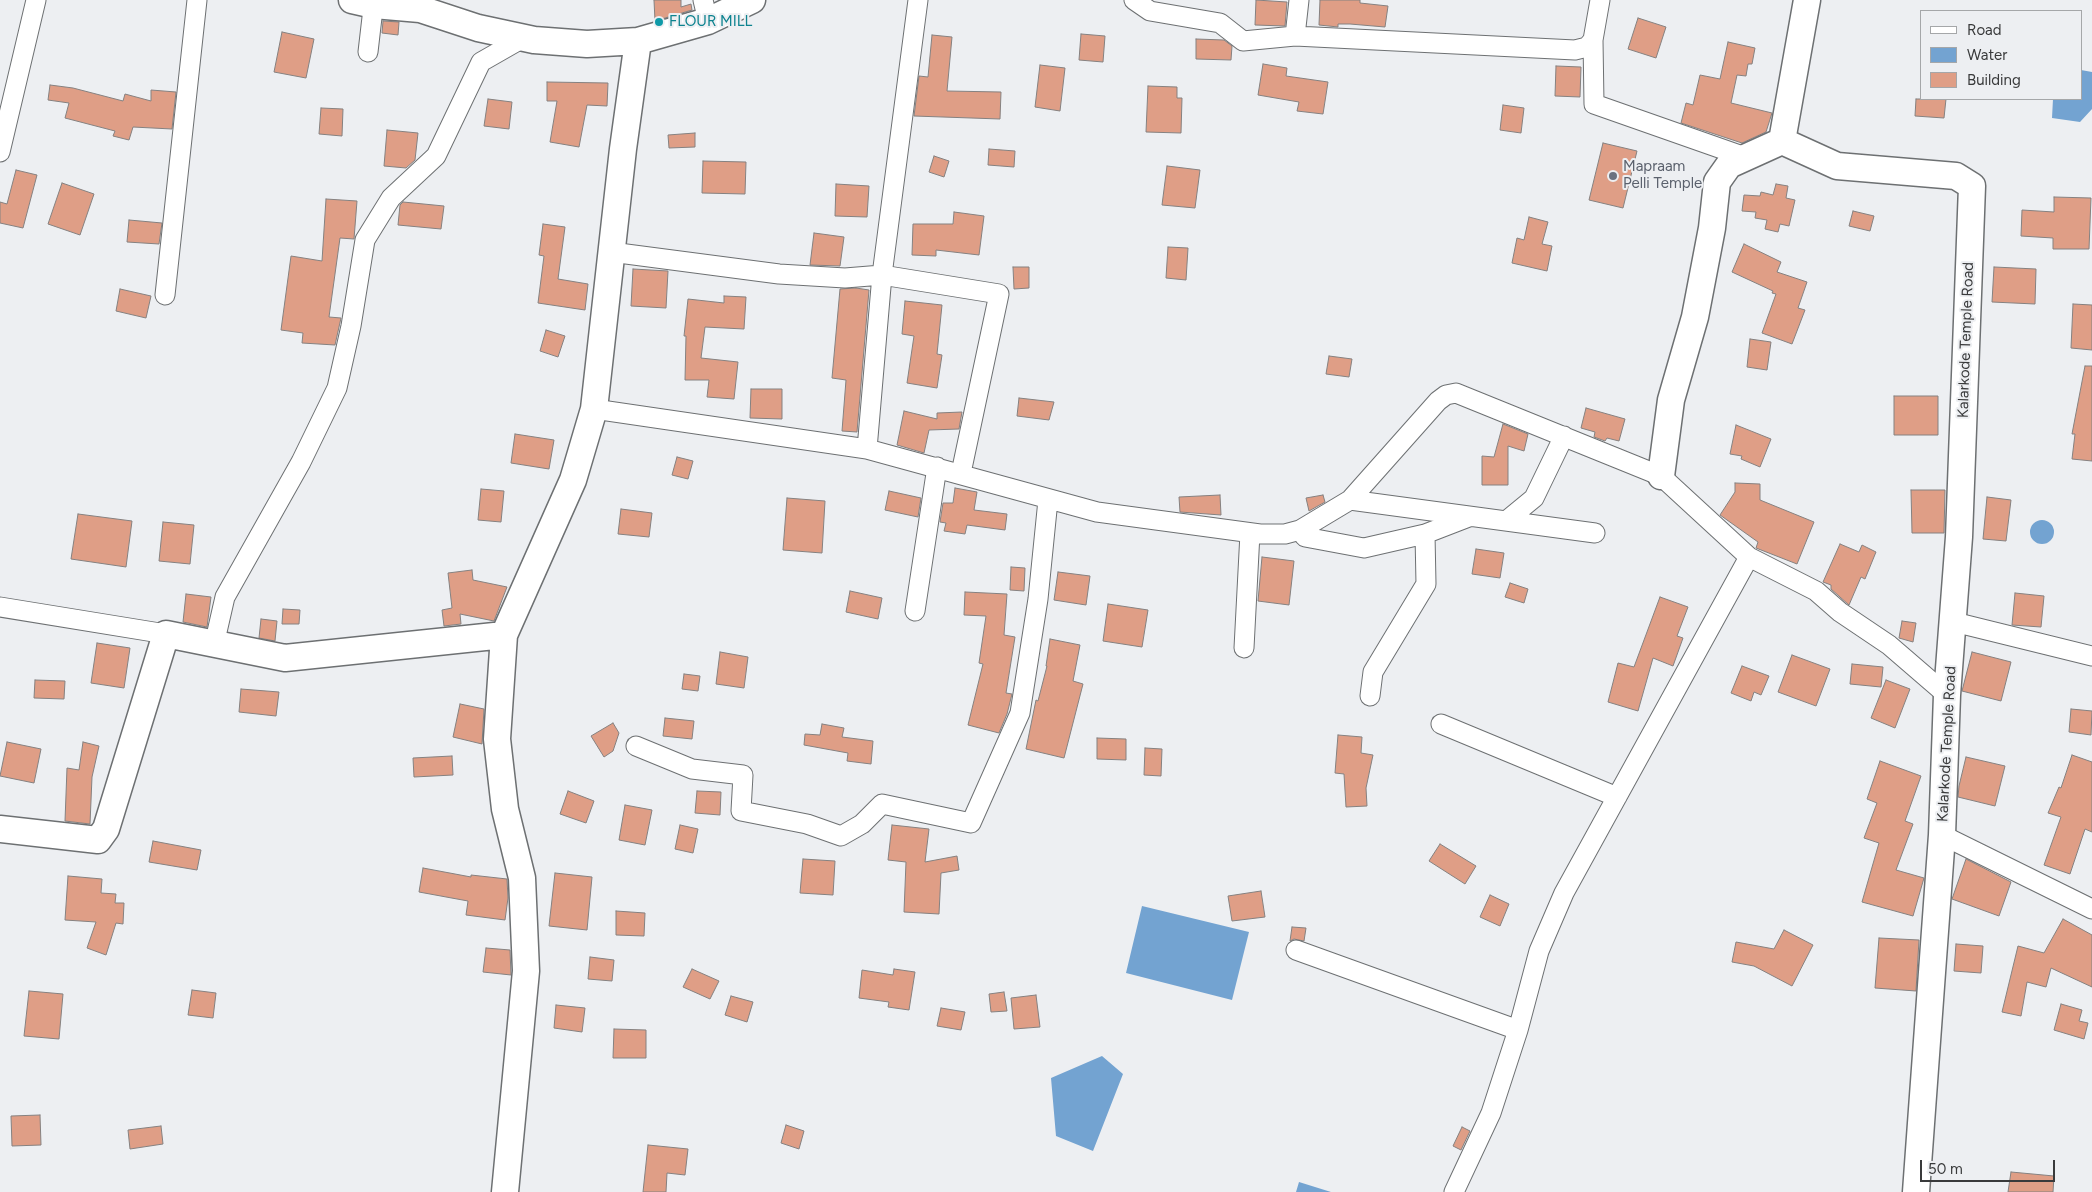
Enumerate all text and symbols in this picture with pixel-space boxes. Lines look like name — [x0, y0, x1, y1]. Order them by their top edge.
legend — [1920, 10, 2082, 100]
place label: FLOUR MILL — [669, 13, 752, 31]
marker: FLOUR MILL — [653, 16, 665, 28]
text: Road — [1967, 21, 2002, 39]
text: Water — [1967, 46, 2007, 64]
text: Building — [1967, 71, 2021, 89]
place label: Mapraam Pelli Temple — [1623, 158, 1702, 193]
marker: Mapraam Pelli Temple — [1607, 170, 1619, 182]
street label: Kalarkode Temple Road — [1954, 262, 1978, 418]
street label: Kalarkode Temple Road — [1934, 666, 1960, 822]
scale bar — [1922, 1150, 2057, 1182]
text: 50 m — [1928, 1160, 1963, 1178]

